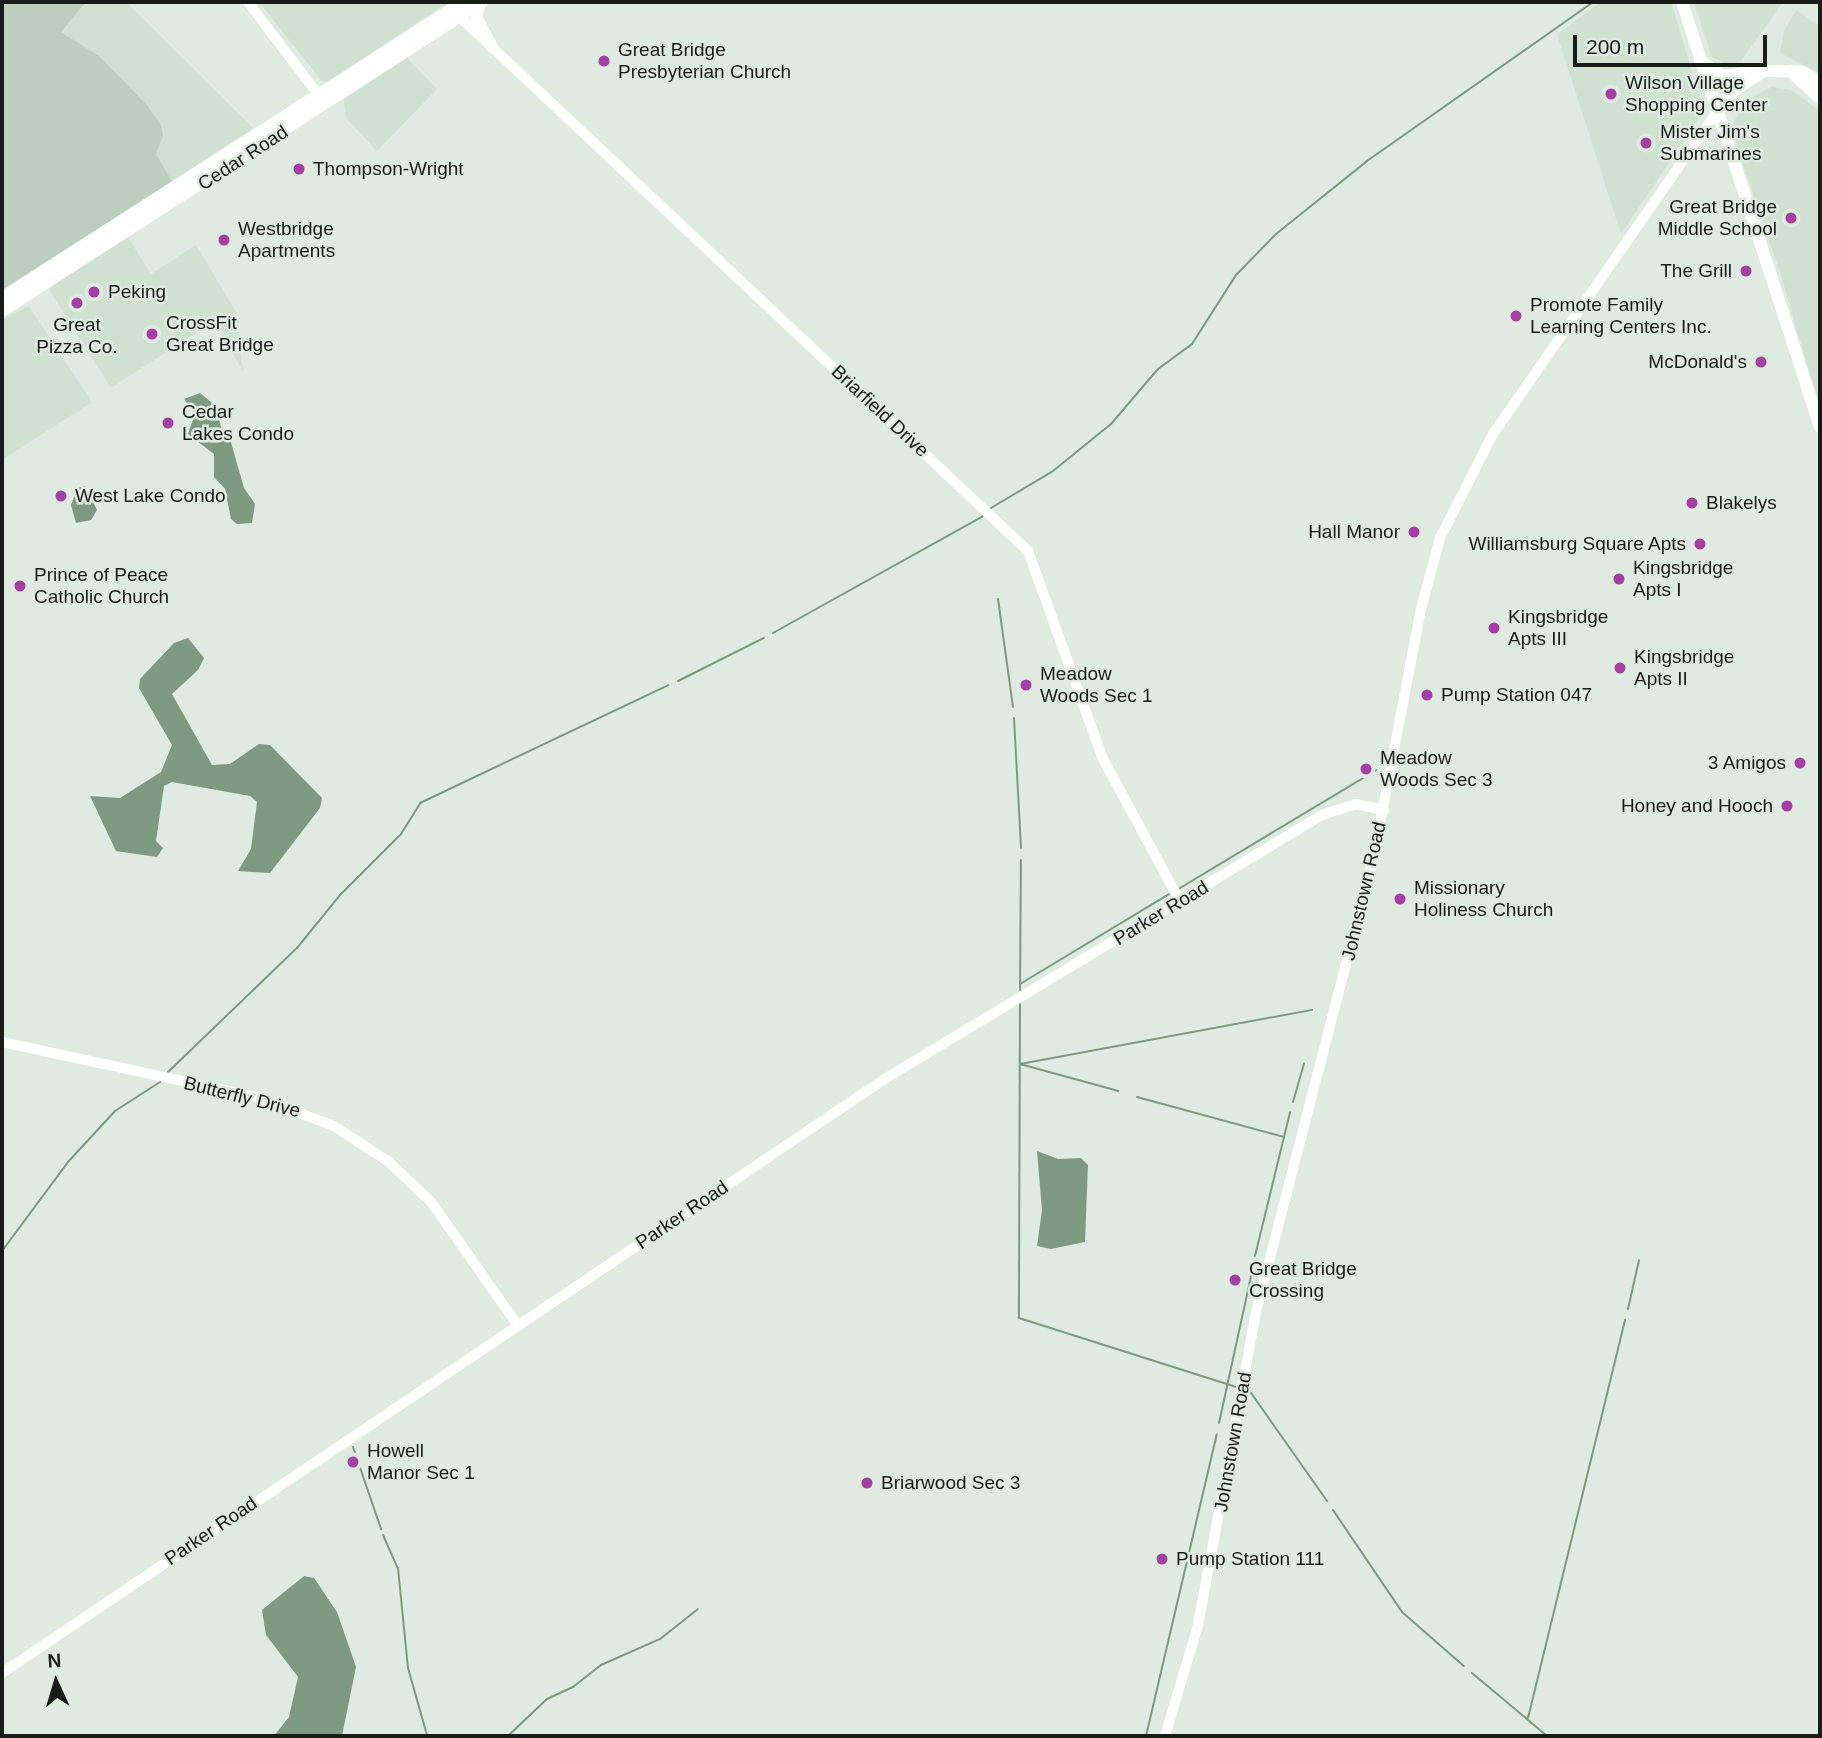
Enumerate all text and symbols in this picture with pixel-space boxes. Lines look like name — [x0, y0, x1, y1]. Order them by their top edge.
scale bar — [1577, 21, 1771, 65]
text: 200 m — [1586, 35, 1644, 58]
place label: Great Bridge Presbyterian Church — [618, 39, 791, 83]
marker: Great Bridge Presbyterian Church — [596, 53, 612, 69]
place label: Wilson Village Shopping Center — [1625, 72, 1768, 116]
marker: Wilson Village Shopping Center — [1603, 86, 1619, 102]
street label: Cedar Road — [194, 121, 292, 195]
place label: Mister Jim's Submarines — [1660, 121, 1761, 165]
marker: Mister Jim's Submarines — [1638, 135, 1654, 151]
place label: Thompson-Wright — [313, 158, 464, 180]
marker: Thompson-Wright — [291, 161, 307, 177]
place label: Great Bridge Middle School — [1658, 196, 1777, 240]
marker: Great Bridge Middle School — [1783, 210, 1799, 226]
place label: Westbridge Apartments — [238, 218, 335, 262]
marker: Westbridge Apartments — [216, 232, 232, 248]
place label: The Grill — [1660, 260, 1732, 282]
marker: The Grill — [1738, 263, 1754, 279]
place label: Peking — [108, 281, 166, 303]
marker: Peking — [86, 284, 102, 300]
place label: Promote Family Learning Centers Inc. — [1530, 294, 1712, 338]
marker: Great Pizza Co. — [69, 295, 85, 311]
marker: Promote Family Learning Centers Inc. — [1508, 308, 1524, 324]
place label: CrossFit Great Bridge — [166, 312, 274, 356]
place label: Great Pizza Co. — [36, 314, 118, 358]
marker: CrossFit Great Bridge — [144, 326, 160, 342]
place label: McDonald's — [1648, 351, 1747, 373]
marker: McDonald's — [1753, 354, 1769, 370]
street label: Briarfield Drive — [827, 360, 933, 462]
place label: Cedar Lakes Condo — [182, 401, 294, 445]
marker: Cedar Lakes Condo — [160, 415, 176, 431]
place label: West Lake Condo — [75, 485, 226, 507]
marker: West Lake Condo — [53, 488, 69, 504]
place label: Blakelys — [1706, 492, 1777, 514]
marker: Blakelys — [1684, 495, 1700, 511]
place label: Hall Manor — [1308, 521, 1400, 543]
marker: Hall Manor — [1406, 524, 1422, 540]
place label: Williamsburg Square Apts — [1467, 533, 1686, 555]
marker: Williamsburg Square Apts — [1692, 536, 1708, 552]
place label: Kingsbridge Apts I — [1633, 557, 1733, 601]
place label: Prince of Peace Catholic Church — [34, 564, 169, 608]
marker: Kingsbridge Apts I — [1611, 571, 1627, 587]
marker: Prince of Peace Catholic Church — [12, 578, 28, 594]
place label: Kingsbridge Apts III — [1508, 606, 1608, 650]
marker: Kingsbridge Apts III — [1486, 620, 1502, 636]
place label: Kingsbridge Apts II — [1634, 646, 1734, 690]
marker: Kingsbridge Apts II — [1612, 660, 1628, 676]
place label: Meadow Woods Sec 1 — [1040, 663, 1153, 707]
marker: Meadow Woods Sec 1 — [1018, 677, 1034, 693]
place label: Pump Station 047 — [1441, 684, 1592, 706]
marker: Pump Station 047 — [1419, 687, 1435, 703]
place label: Meadow Woods Sec 3 — [1380, 747, 1493, 791]
place label: 3 Amigos — [1707, 752, 1786, 774]
marker: 3 Amigos — [1792, 755, 1808, 771]
marker: Meadow Woods Sec 3 — [1358, 761, 1374, 777]
place label: Honey and Hooch — [1621, 795, 1773, 817]
marker: Honey and Hooch — [1779, 798, 1795, 814]
street label: Johnstown Road — [1337, 819, 1391, 963]
street label: Parker Road — [1109, 876, 1213, 950]
place label: Missionary Holiness Church — [1414, 877, 1553, 921]
marker: Missionary Holiness Church — [1392, 891, 1408, 907]
street label: Butterfly Drive — [181, 1072, 303, 1122]
street label: Parker Road — [631, 1176, 733, 1254]
place label: Great Bridge Crossing — [1249, 1258, 1357, 1302]
marker: Great Bridge Crossing — [1227, 1272, 1243, 1288]
street label: Johnstown Road — [1209, 1370, 1257, 1514]
place label: Howell Manor Sec 1 — [367, 1440, 475, 1484]
marker: Howell Manor Sec 1 — [345, 1454, 361, 1470]
place label: Briarwood Sec 3 — [881, 1472, 1020, 1494]
marker: Briarwood Sec 3 — [859, 1475, 875, 1491]
street label: Parker Road — [160, 1492, 262, 1570]
place label: Pump Station 111 — [1176, 1548, 1324, 1570]
marker: Pump Station 111 — [1154, 1551, 1170, 1567]
north arrow — [21, 1647, 91, 1717]
text: N — [47, 1650, 62, 1672]

